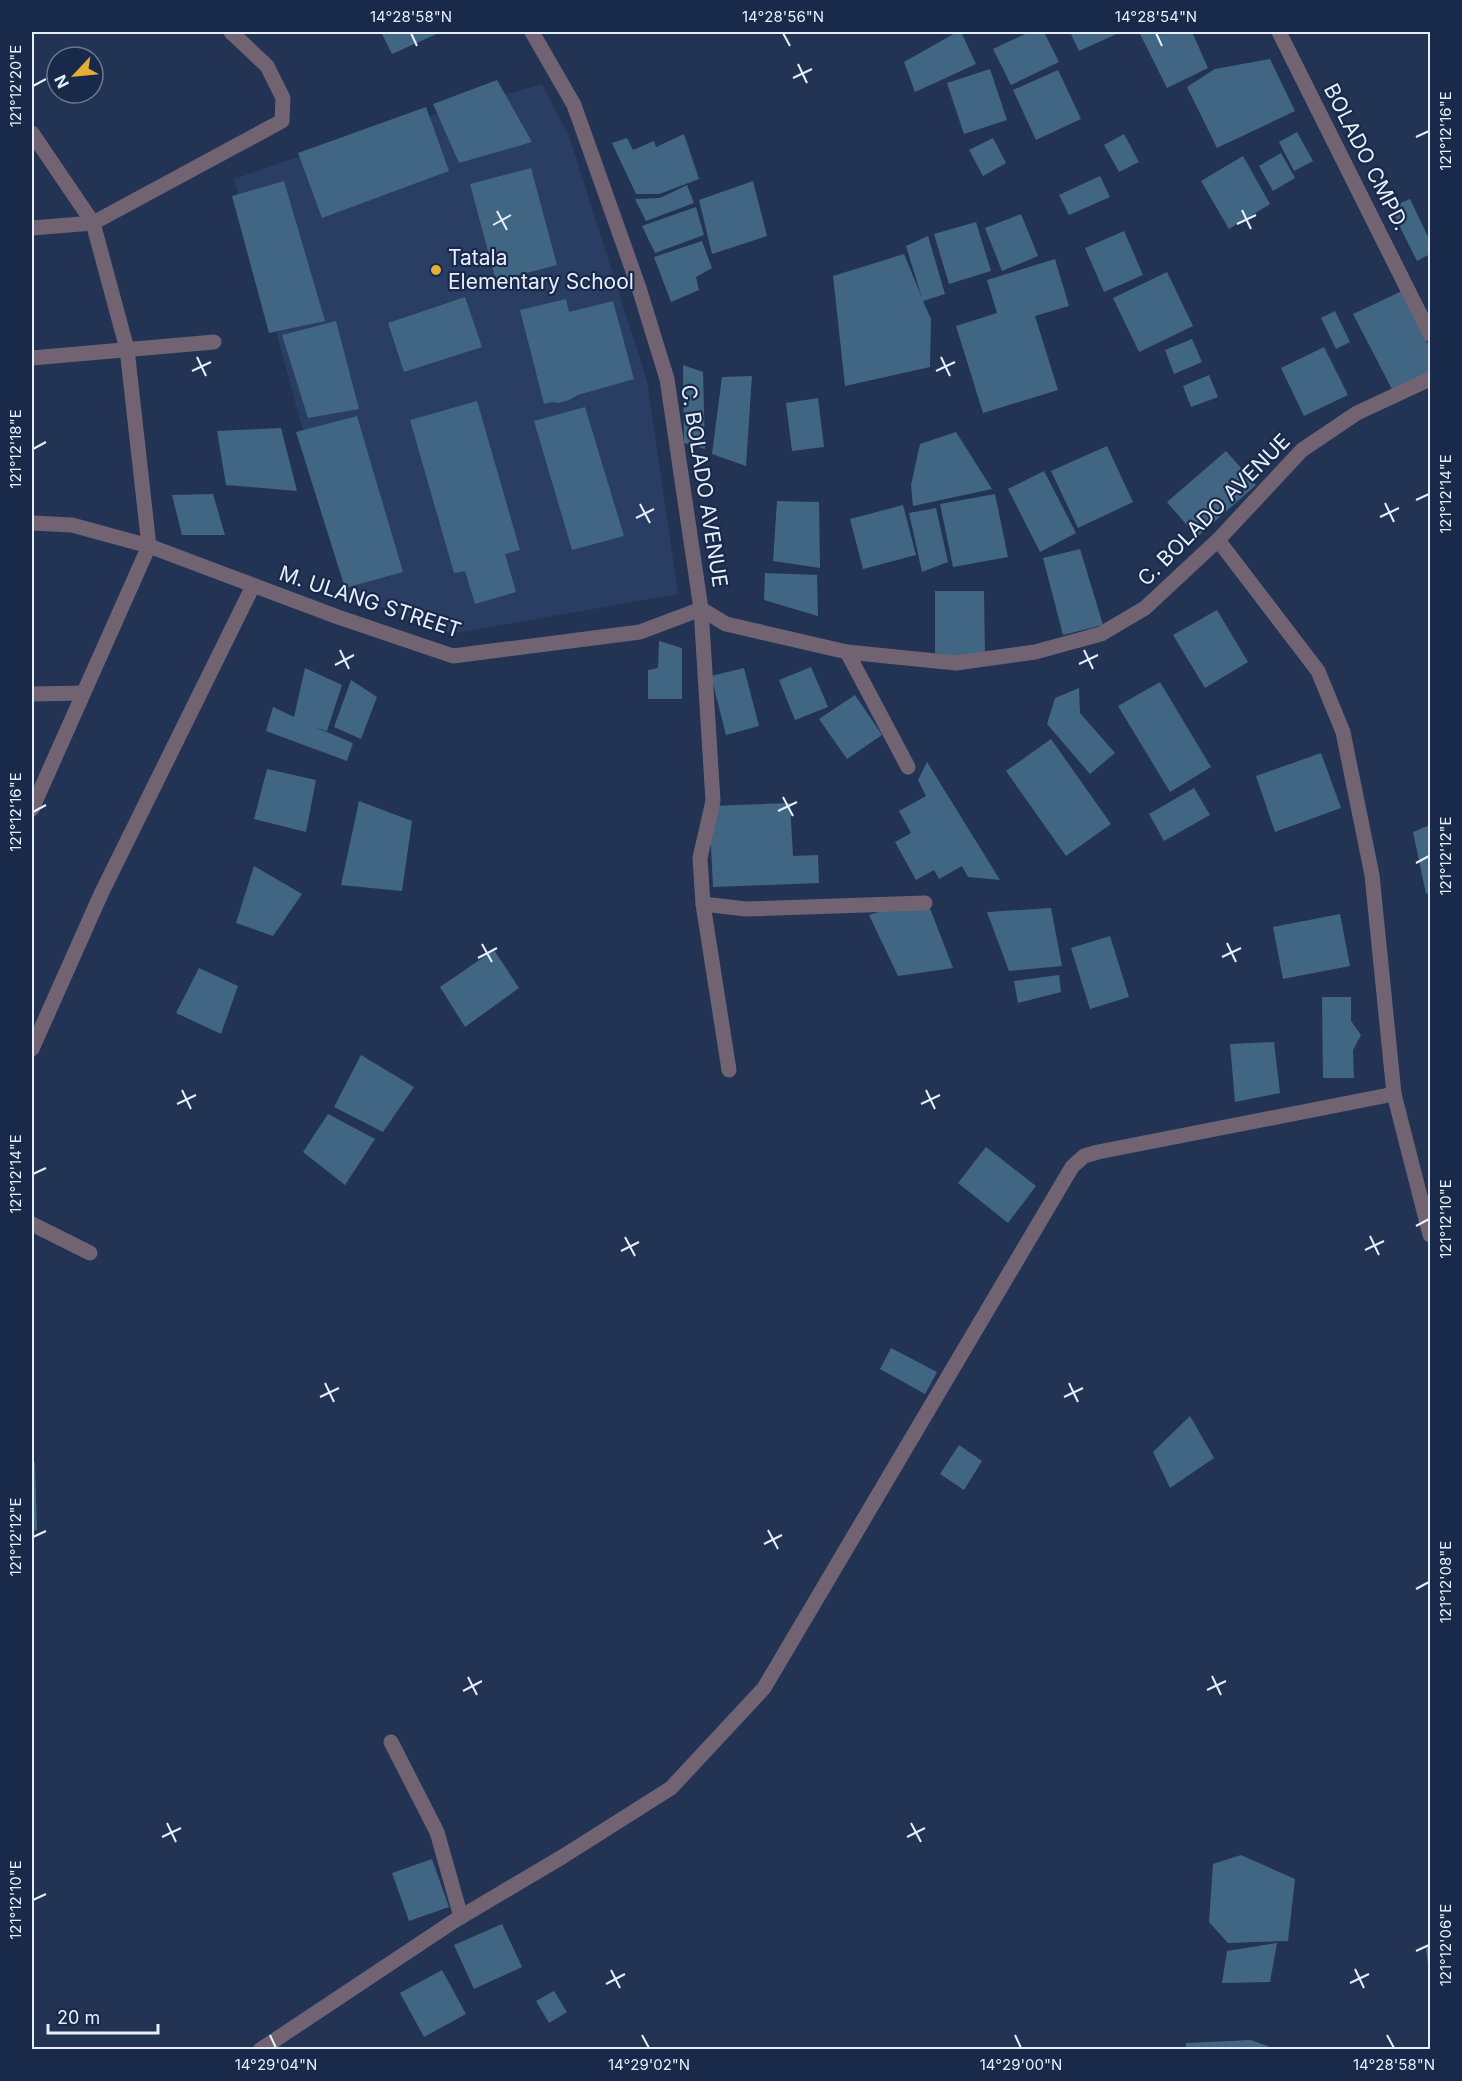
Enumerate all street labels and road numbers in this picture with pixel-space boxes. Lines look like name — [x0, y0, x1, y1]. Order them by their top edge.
street label: BOLADO CMPD. — [1319, 79, 1414, 234]
street label: C. BOLADO AVENUE — [676, 383, 733, 589]
street label: C. BOLADO AVENUE — [1132, 428, 1295, 591]
street label: M. ULANG STREET — [276, 560, 464, 643]

